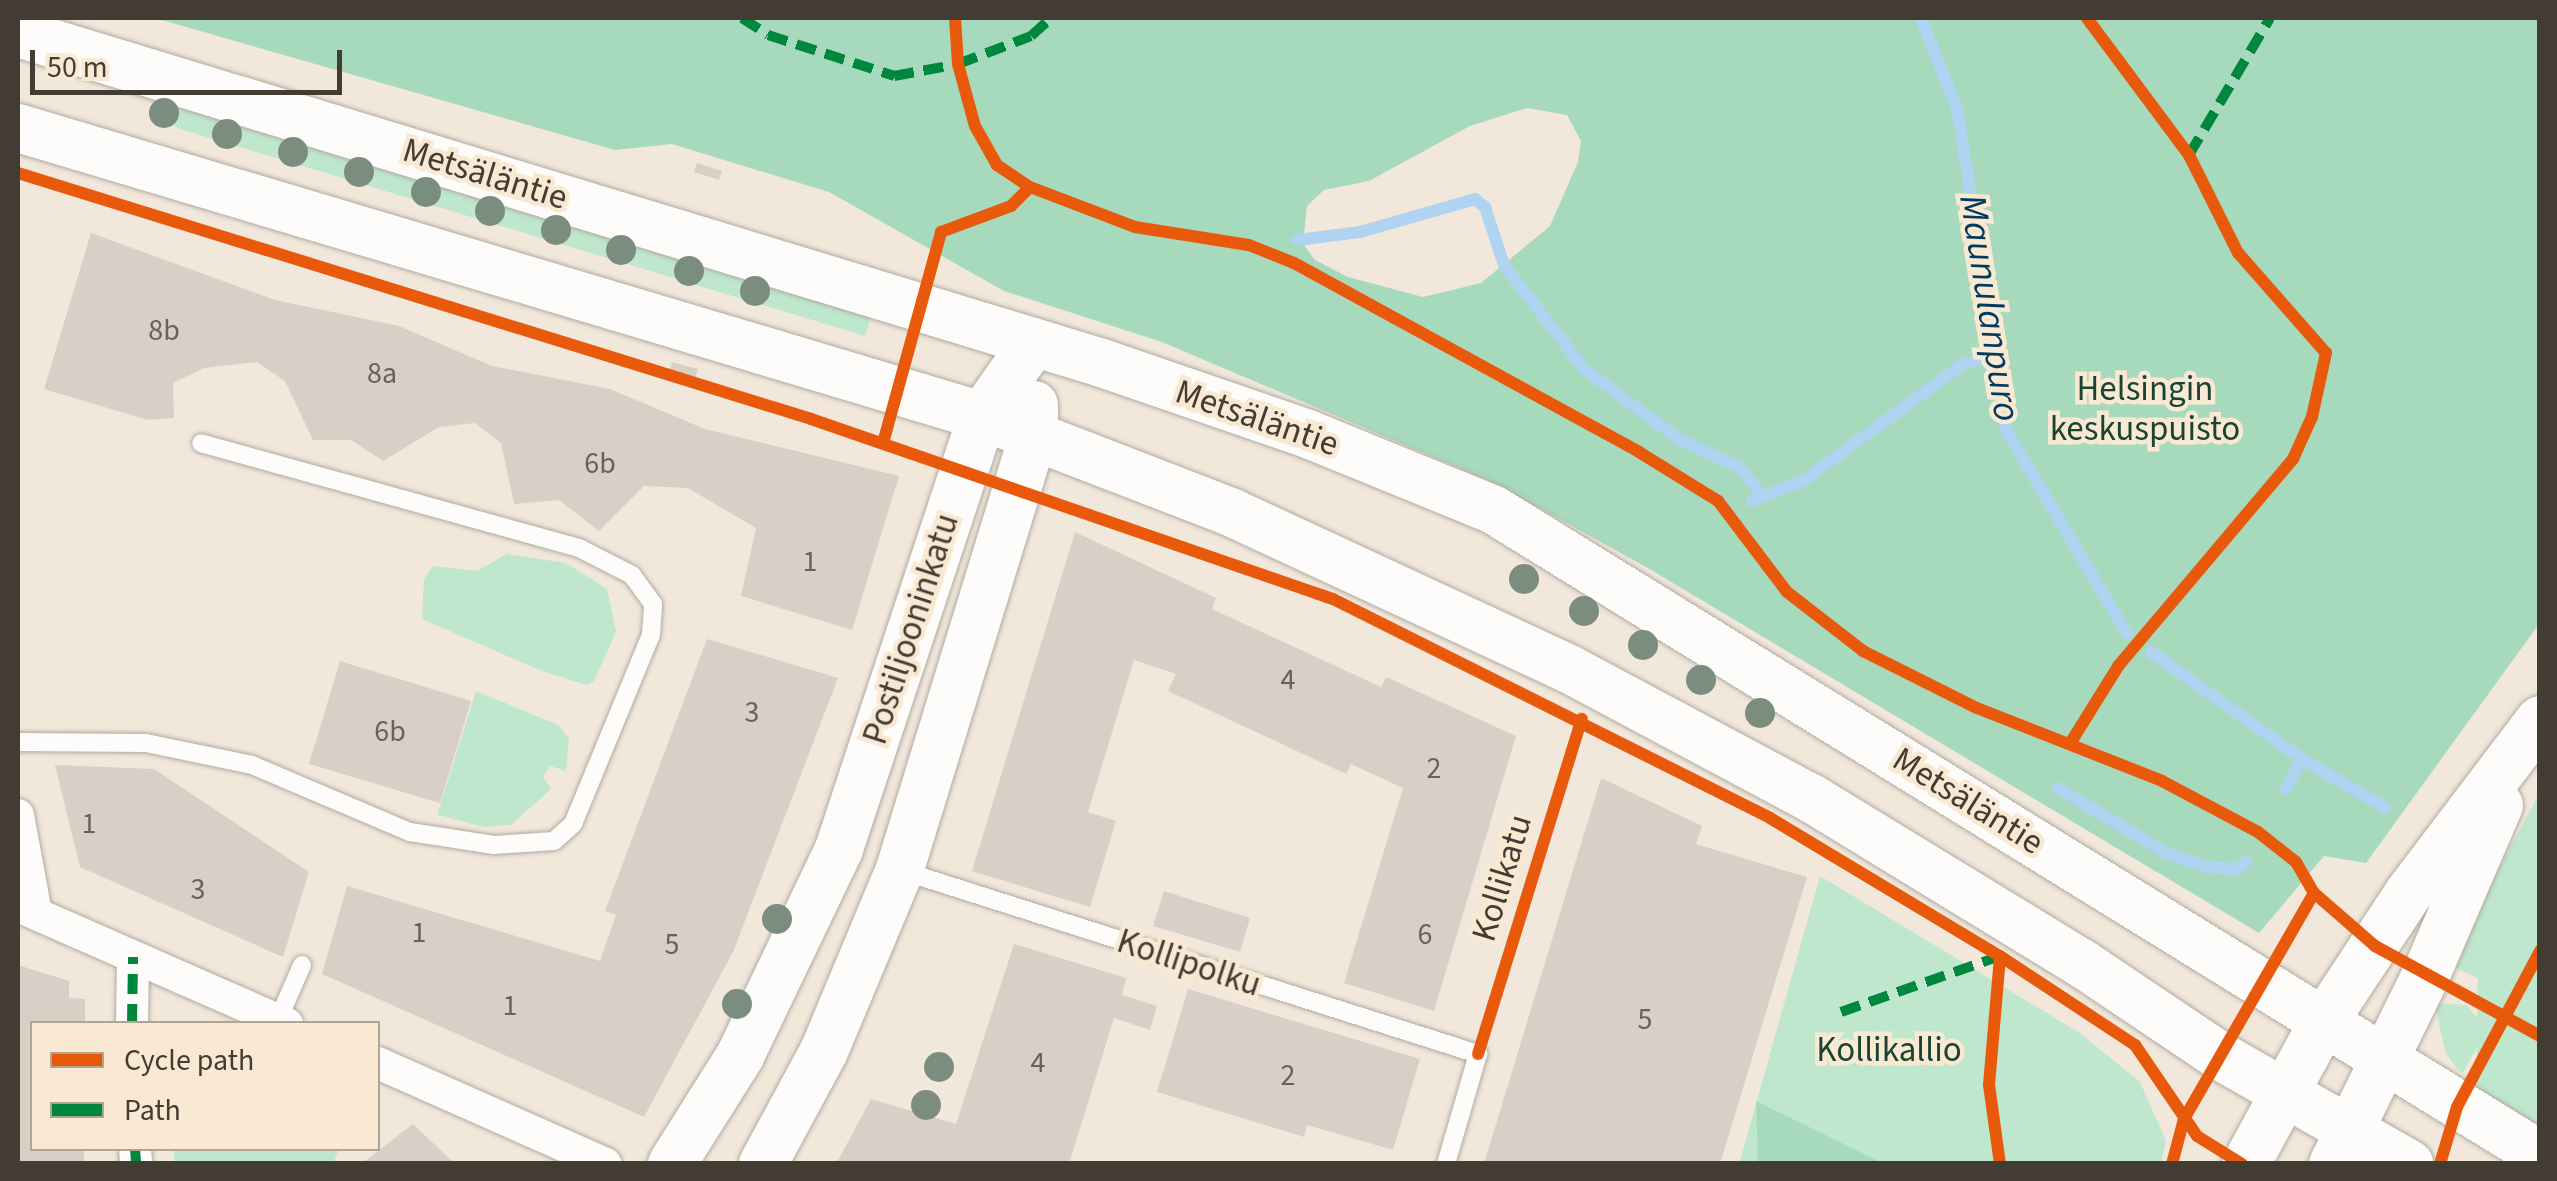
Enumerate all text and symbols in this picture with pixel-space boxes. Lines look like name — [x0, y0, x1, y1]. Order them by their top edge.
scale bar — [35, 30, 348, 92]
text: 50 m — [47, 46, 108, 89]
street label: Metsäläntie — [398, 129, 572, 219]
water label: Maunulanpuro — [1949, 191, 2029, 425]
house number: 8b — [148, 313, 180, 349]
house number: 8a — [367, 356, 397, 392]
park label: Helsingin keskuspuisto — [2050, 368, 2240, 450]
street label: Metsäläntie — [1170, 371, 1344, 465]
house number: 6b — [584, 446, 616, 482]
street label: Postiljooninkatu — [854, 508, 968, 750]
house number: 1 — [803, 544, 817, 580]
house number: 4 — [1281, 662, 1295, 698]
house number: 3 — [745, 695, 759, 731]
house number: 6b — [374, 714, 406, 750]
street label: Metsäläntie — [1885, 738, 2051, 864]
house number: 2 — [1427, 751, 1441, 787]
house number: 1 — [82, 806, 96, 842]
street label: Kollikatu — [1463, 809, 1541, 947]
house number: 3 — [191, 872, 205, 908]
house number: 1 — [412, 915, 426, 951]
house number: 6 — [1418, 917, 1432, 953]
street label: Kollipolku — [1112, 920, 1266, 1006]
house number: 5 — [665, 927, 679, 963]
house number: 1 — [503, 988, 517, 1024]
house number: 5 — [1638, 1002, 1652, 1038]
legend — [30, 1021, 380, 1151]
park label: Kollikallio — [1816, 1029, 1962, 1071]
text: Cycle path — [124, 1039, 254, 1082]
house number: 4 — [1031, 1045, 1045, 1081]
house number: 2 — [1281, 1058, 1295, 1094]
text: Path — [124, 1089, 181, 1132]

